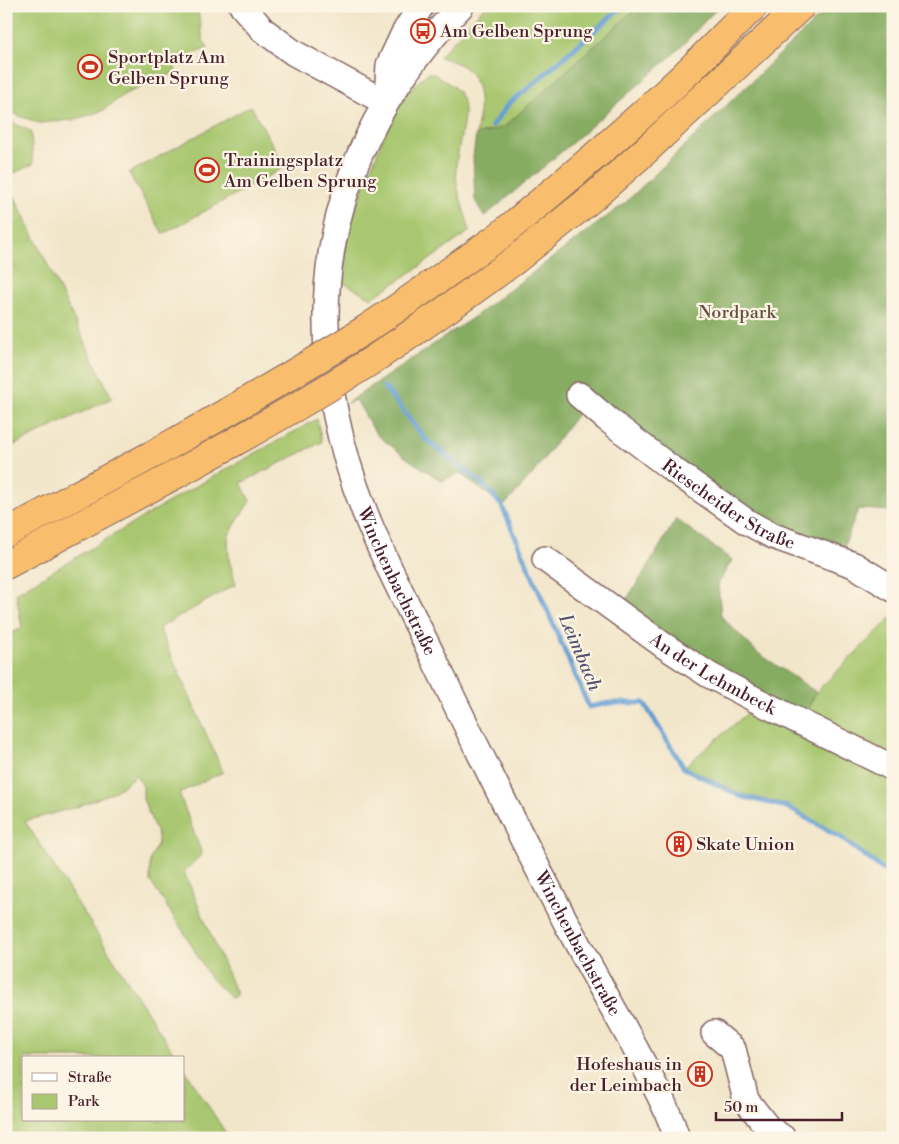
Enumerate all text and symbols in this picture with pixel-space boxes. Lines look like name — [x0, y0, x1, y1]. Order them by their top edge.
bus stop icon: Am Gelben Sprung — [410, 18, 436, 44]
place label: Am Gelben Sprung — [439, 20, 593, 43]
place label: Sportplatz Am Gelben Sprung — [108, 46, 229, 90]
sports icon: Sportplatz Am Gelben Sprung — [77, 54, 103, 80]
place label: Trainingsplatz Am Gelben Sprung — [223, 149, 377, 193]
sports icon: Trainingsplatz Am Gelben Sprung — [194, 157, 220, 183]
park label: Nordpark — [698, 301, 777, 324]
street label: Riescheider Straße — [657, 454, 798, 555]
street label: Winchenbachstraße — [352, 503, 442, 659]
water label: Leimbach — [553, 609, 607, 695]
street label: An der Lehmbeck — [644, 628, 781, 721]
building icon: Skate Union — [666, 831, 692, 857]
place label: Skate Union — [696, 833, 795, 856]
street label: Winchenbachstraße — [529, 866, 626, 1020]
place label: Hofeshaus in der Leimbach — [569, 1053, 682, 1097]
legend — [22, 1056, 185, 1122]
building icon: Hofeshaus in der Leimbach — [687, 1061, 713, 1087]
text: Straße — [68, 1068, 112, 1087]
scale bar — [716, 1089, 843, 1121]
text: Park — [68, 1092, 100, 1111]
text: 50 m — [724, 1098, 758, 1117]

